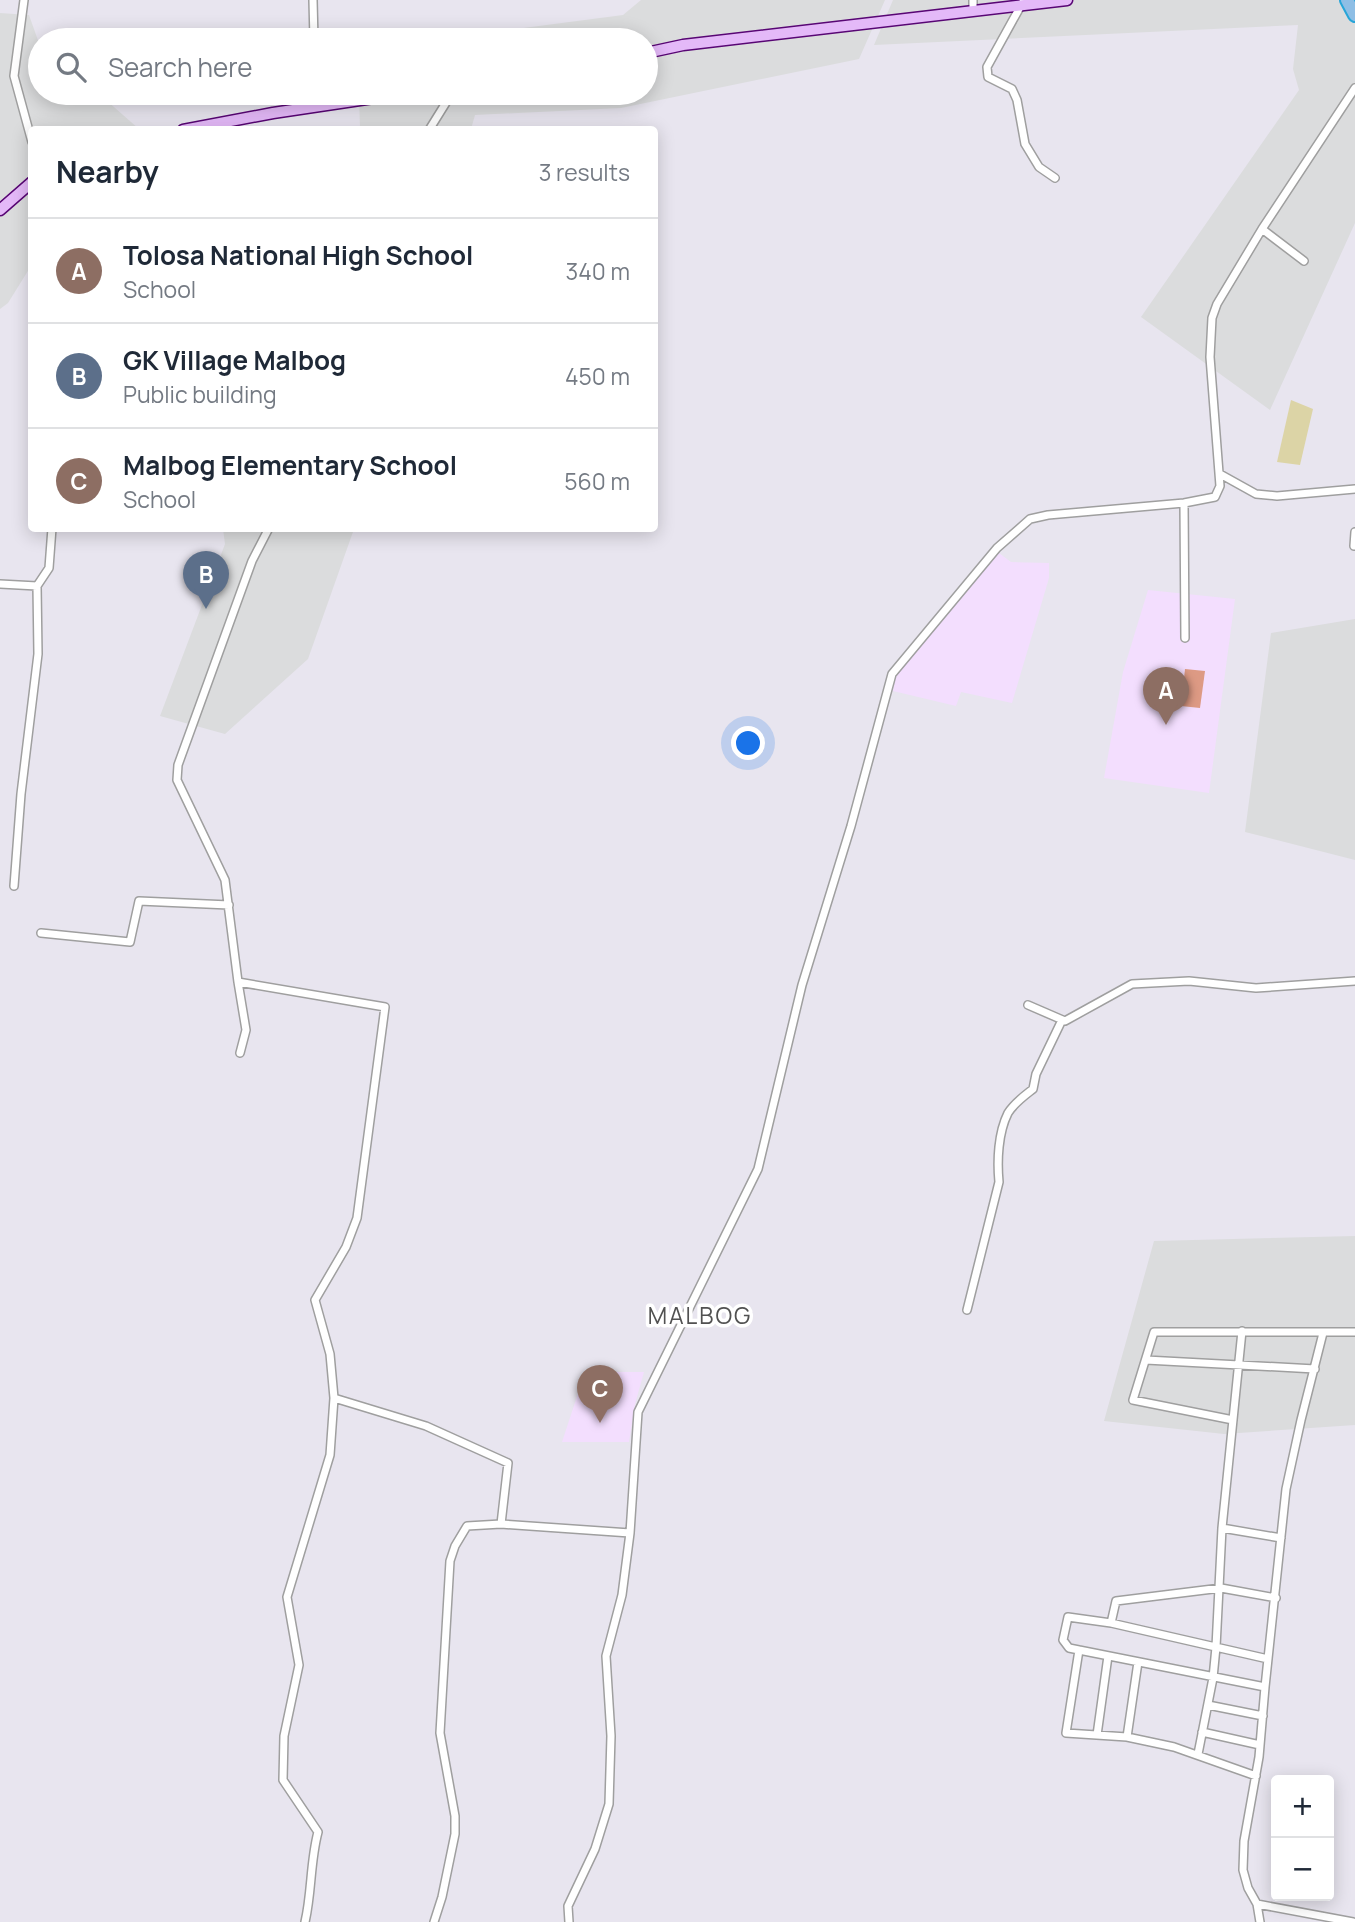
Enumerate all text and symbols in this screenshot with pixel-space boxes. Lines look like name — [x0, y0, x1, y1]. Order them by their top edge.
search box — [28, 28, 658, 105]
icon: search — [52, 48, 90, 86]
text: Search here — [108, 49, 253, 85]
text: Nearby — [56, 151, 159, 192]
text: 3 results — [539, 156, 630, 188]
text: Tolosa National High School — [123, 237, 473, 273]
text: A — [71, 255, 87, 287]
text: 340 m — [566, 255, 630, 287]
text: School — [123, 273, 196, 305]
text: GK Village Malbog — [123, 342, 346, 378]
text: B — [72, 360, 86, 392]
text: 450 m — [565, 360, 630, 392]
text: Public building — [123, 378, 277, 410]
text: Malbog Elementary School — [123, 447, 457, 483]
text: C — [71, 465, 88, 497]
text: 560 m — [564, 465, 630, 497]
text: School — [123, 483, 196, 515]
pin: B — [183, 551, 229, 609]
pin: A — [1143, 667, 1189, 725]
your location — [731, 726, 765, 760]
district label: MALBOG — [648, 1299, 752, 1331]
pin: C — [577, 1365, 623, 1423]
map controls — [1271, 1775, 1334, 1901]
button: + — [1271, 1775, 1334, 1838]
button: − — [1271, 1838, 1334, 1901]

